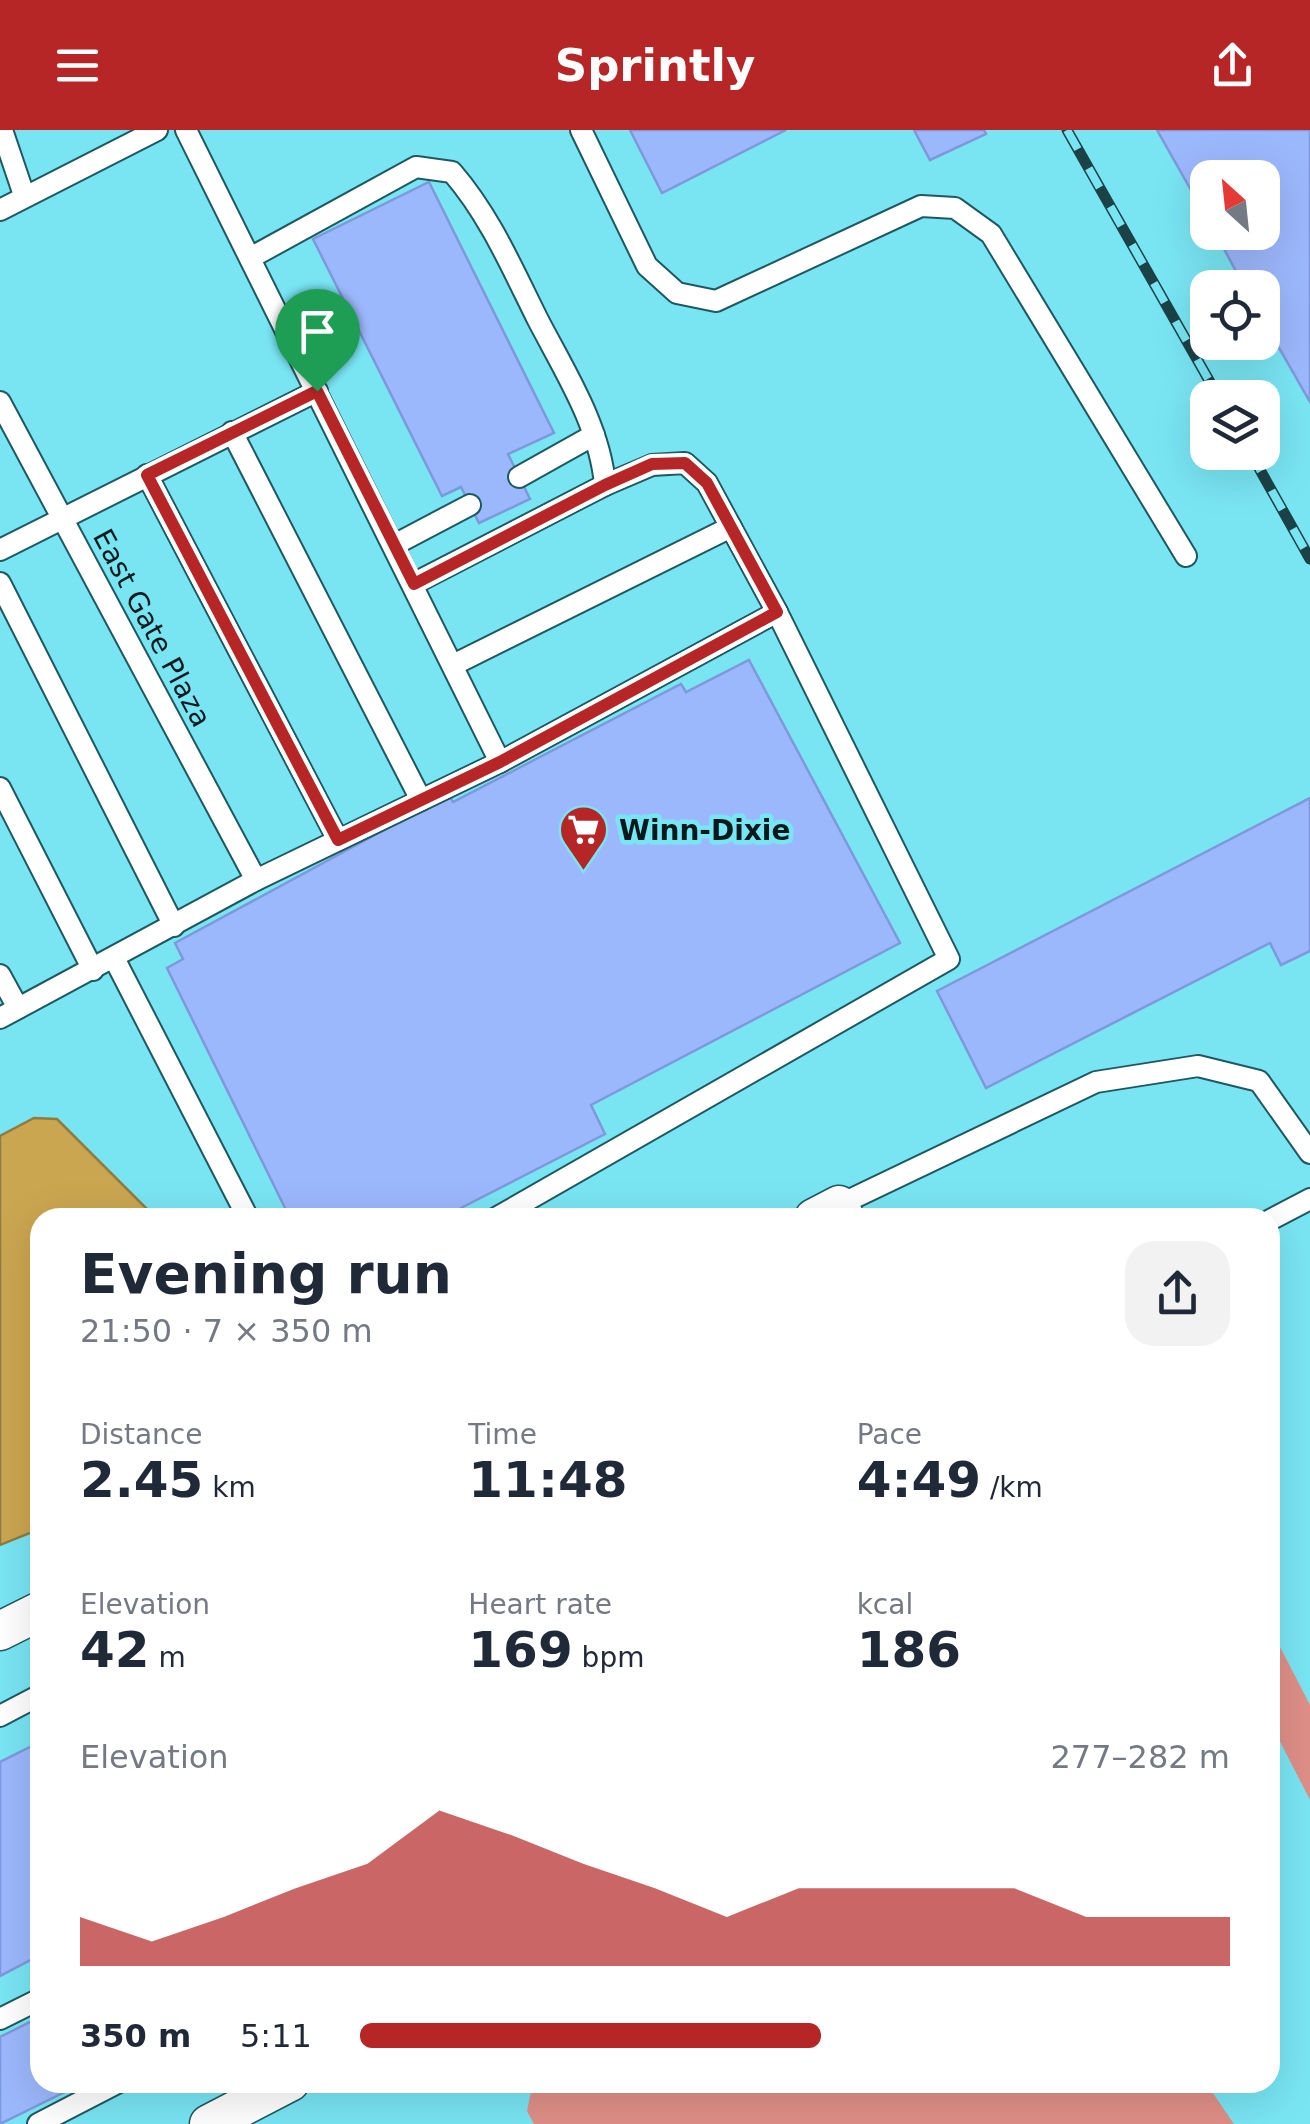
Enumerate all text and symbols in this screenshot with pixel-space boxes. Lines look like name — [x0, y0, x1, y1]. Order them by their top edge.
icon: menu — [50, 38, 105, 93]
icon: share — [1205, 38, 1260, 93]
text: Sprintly — [555, 39, 755, 92]
north arrow — [1190, 160, 1280, 250]
map controls — [1190, 160, 1280, 470]
button: locate — [1190, 270, 1280, 360]
pin — [275, 289, 360, 392]
icon: arrive — [290, 304, 345, 359]
button: layers — [1190, 380, 1280, 470]
street label: East Gate Plaza — [86, 524, 218, 732]
supermarket icon: Winn-Dixie — [558, 804, 610, 872]
place label: Winn-Dixie — [619, 814, 790, 847]
button: share — [1125, 1241, 1230, 1346]
text: Evening run — [80, 1242, 452, 1306]
text: 21:50 · 7 × 350 m — [80, 1312, 373, 1350]
text: Distance — [80, 1418, 202, 1451]
text: Time — [468, 1418, 537, 1451]
text: Pace — [857, 1418, 922, 1451]
text: 2.45 — [80, 1451, 203, 1509]
text: 11:48 — [468, 1451, 627, 1509]
text: 4:49 — [857, 1451, 981, 1509]
text: km — [203, 1471, 256, 1504]
text: /km — [981, 1471, 1043, 1504]
text: Elevation — [80, 1588, 210, 1621]
text: Heart rate — [468, 1588, 612, 1621]
text: kcal — [857, 1588, 913, 1621]
text: 42 — [80, 1621, 150, 1679]
text: 169 — [468, 1621, 573, 1679]
text: 186 — [857, 1621, 961, 1679]
text: m — [150, 1641, 186, 1674]
text: bpm — [573, 1641, 644, 1674]
text: Elevation — [80, 1738, 229, 1776]
text: 277–282 m — [1051, 1738, 1230, 1776]
text: 350 m — [80, 2017, 191, 2055]
text: 5:11 — [240, 2017, 312, 2055]

